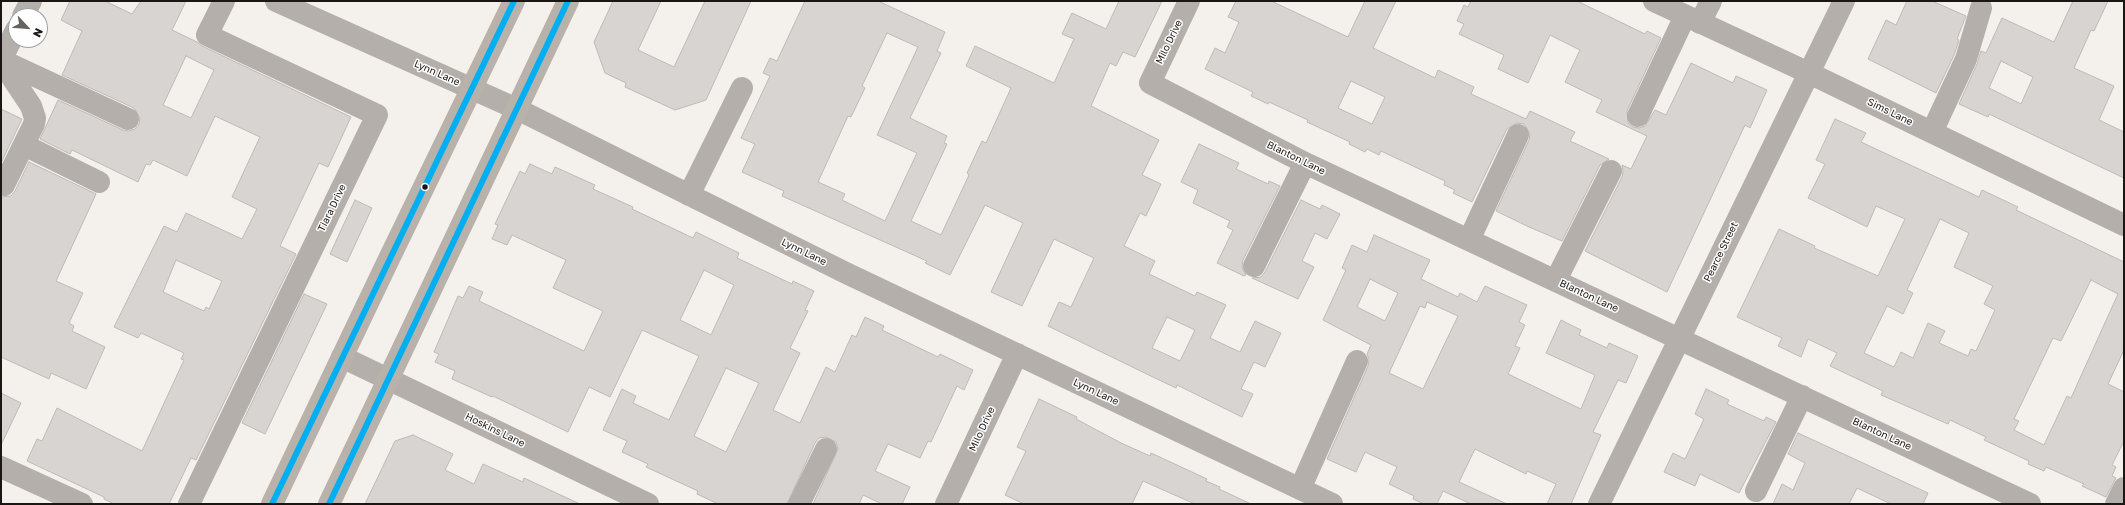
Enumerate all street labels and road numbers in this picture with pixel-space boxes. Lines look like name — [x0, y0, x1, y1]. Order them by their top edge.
street label: Milo Drive — [1153, 18, 1185, 66]
street label: Lynn Lane — [412, 58, 462, 88]
street label: Sims Lane — [1865, 96, 1915, 128]
street label: Blanton Lane — [1265, 139, 1327, 177]
street label: Tiara Drive — [315, 182, 349, 234]
street label: Pearce Street — [1701, 220, 1741, 284]
street label: Lynn Lane — [779, 236, 829, 268]
street label: Blanton Lane — [1558, 277, 1620, 315]
street label: Lynn Lane — [1071, 376, 1121, 408]
street label: Milo Drive — [966, 405, 998, 453]
street label: Hoskins Lane — [463, 410, 527, 450]
street label: Blanton Lane — [1851, 415, 1913, 453]

